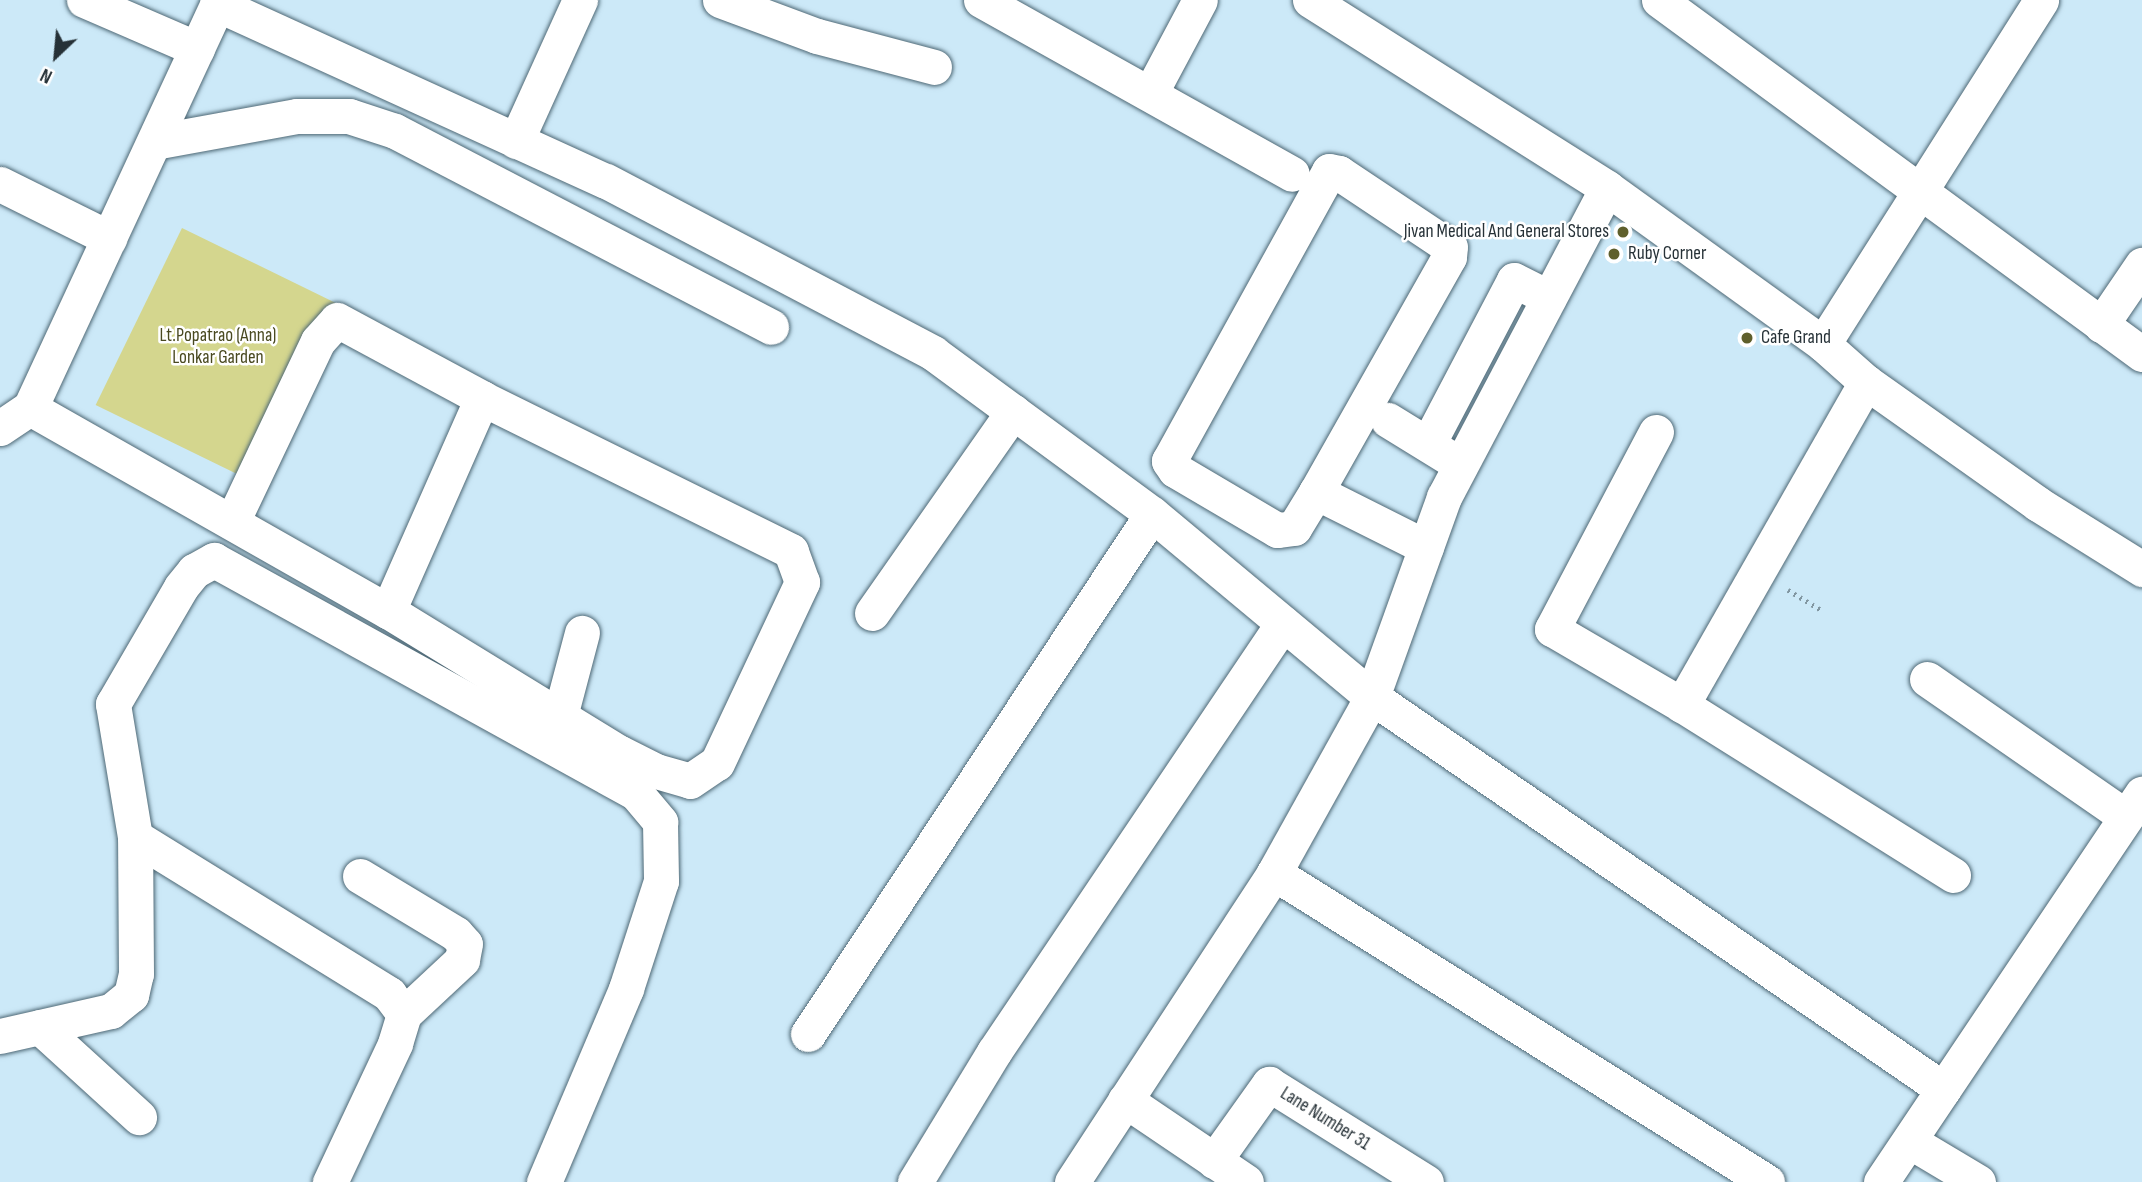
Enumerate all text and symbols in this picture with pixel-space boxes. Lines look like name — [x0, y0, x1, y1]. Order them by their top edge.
north arrow — [21, 21, 91, 91]
text: N — [37, 63, 56, 88]
place label: Jivan Medical And General Stores — [1404, 221, 1609, 243]
marker: Jivan Medical And General Stores — [1615, 224, 1631, 240]
place label: Ruby Corner — [1628, 243, 1706, 265]
marker: Ruby Corner — [1606, 246, 1622, 262]
park label: Lt.Popatrao (Anna) Lonkar Garden — [160, 325, 276, 369]
place label: Cafe Grand — [1761, 327, 1831, 349]
marker: Cafe Grand — [1739, 330, 1755, 346]
street label: Lane Number 31 — [1276, 1082, 1374, 1156]

